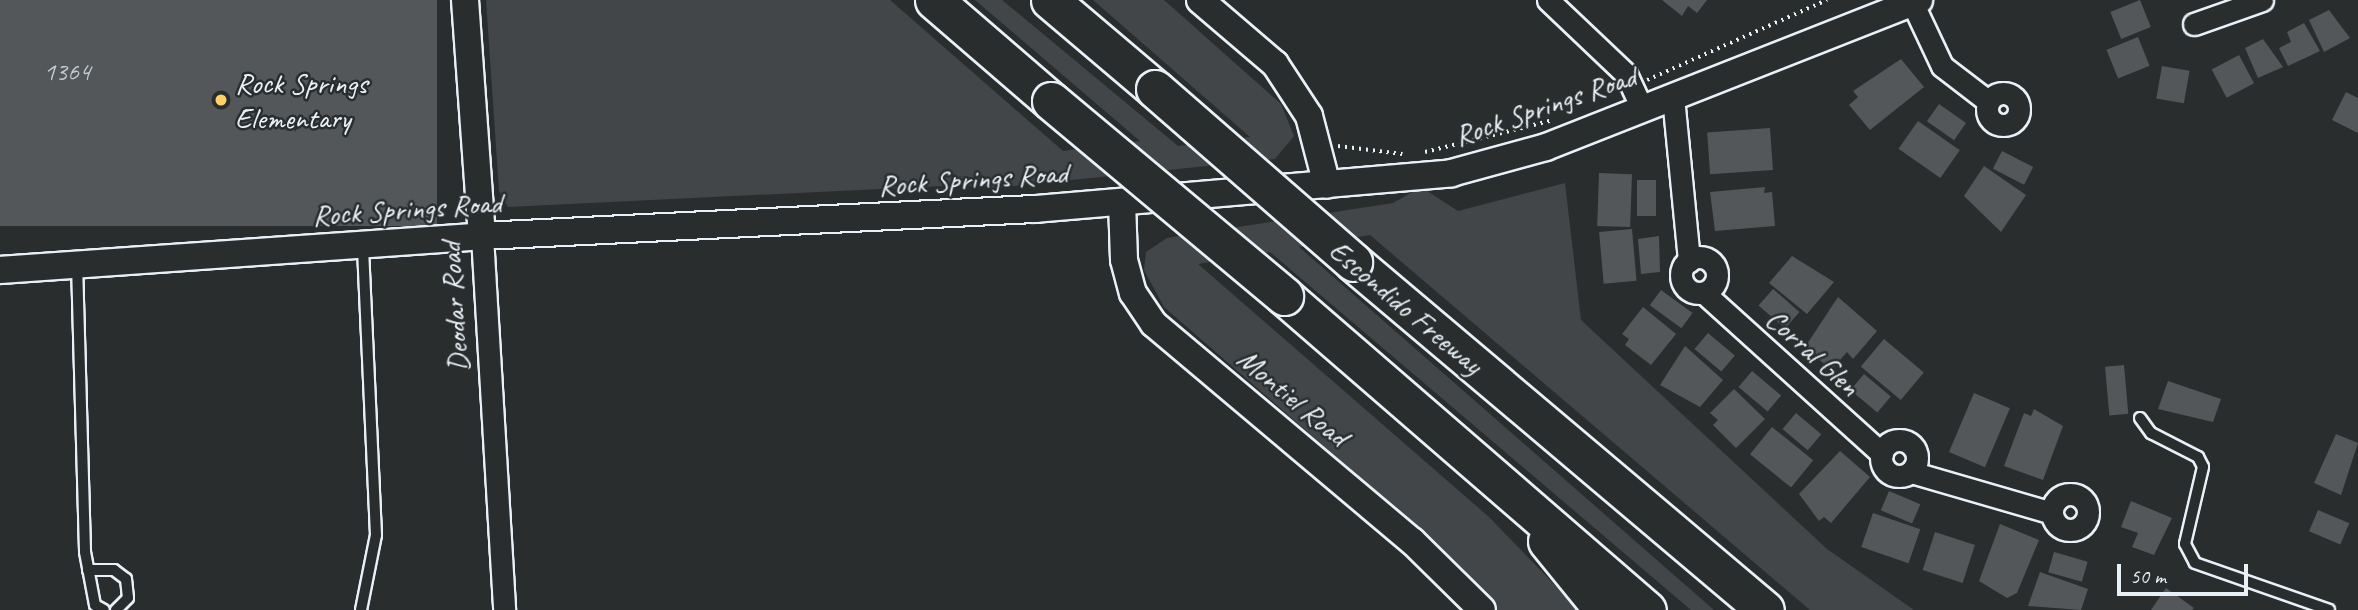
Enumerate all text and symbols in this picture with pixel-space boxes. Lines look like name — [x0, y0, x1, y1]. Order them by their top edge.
house number: 1364 — [44, 56, 90, 88]
street label: Rock Springs Road — [1450, 58, 1640, 154]
place label: Rock Springs Elementary — [235, 65, 367, 136]
marker: Rock Springs Elementary — [213, 92, 229, 108]
street label: Rock Springs Road — [877, 154, 1069, 204]
street label: Rock Springs Road — [311, 184, 503, 234]
street label: Escondido Freeway — [1322, 232, 1490, 382]
street label: Deodar Road — [431, 241, 477, 373]
street label: Corral Glen — [1759, 301, 1867, 403]
street label: Montiel Road — [1230, 340, 1356, 454]
scale bar — [2120, 550, 2251, 594]
text: 50 m — [2130, 563, 2166, 589]

